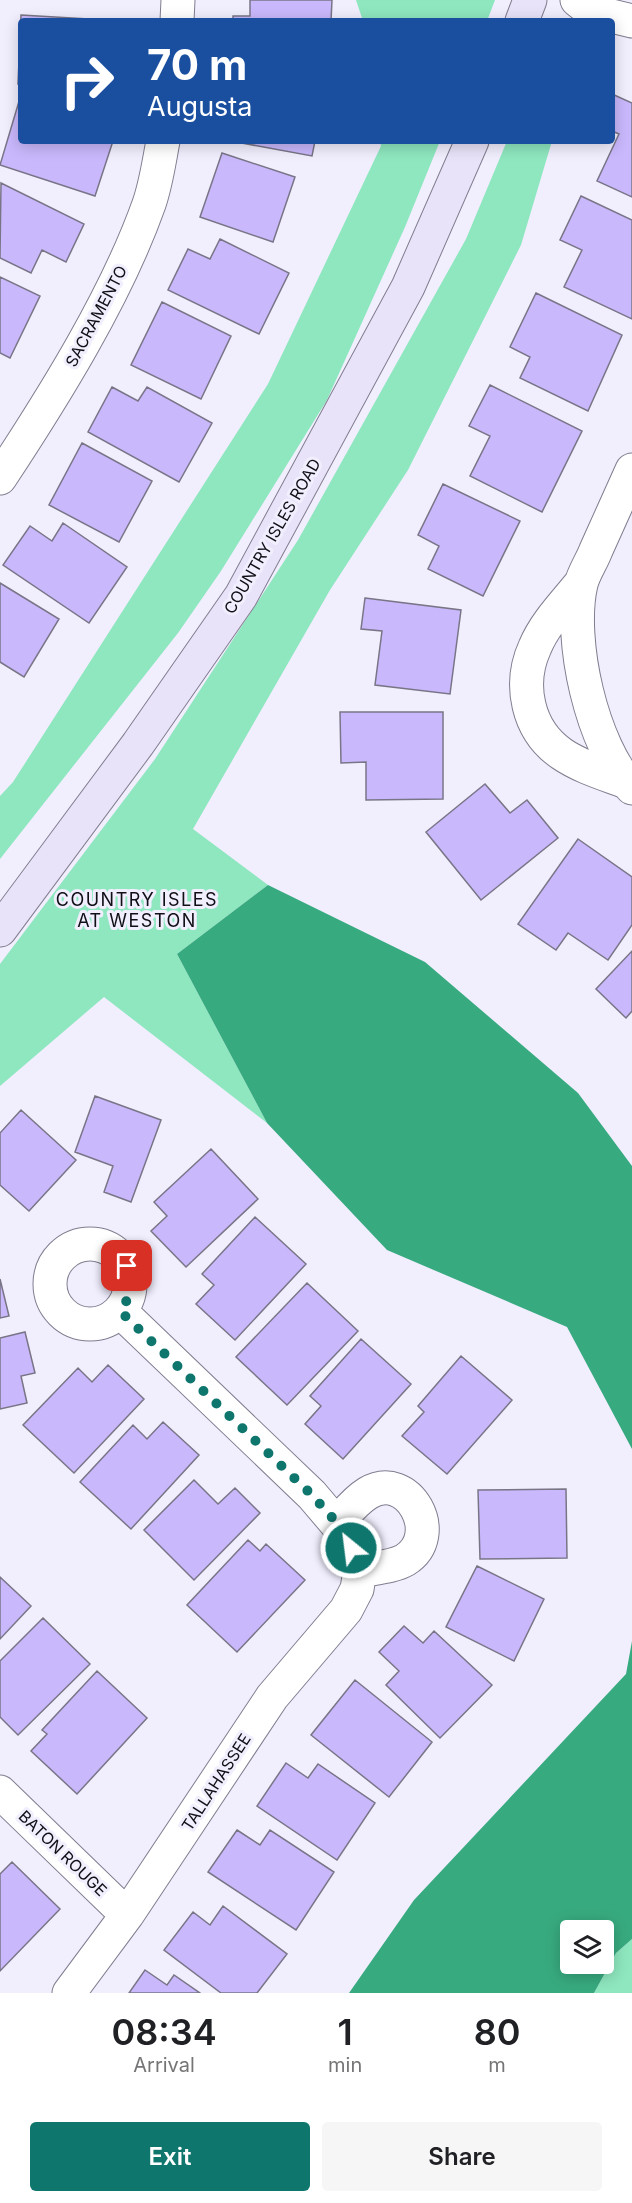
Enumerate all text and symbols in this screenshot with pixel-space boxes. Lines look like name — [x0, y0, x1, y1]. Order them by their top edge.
text: 70 m — [147, 39, 247, 90]
icon: right — [48, 42, 126, 120]
text: Augusta — [147, 90, 253, 123]
street label: SACRAMENTO — [61, 262, 131, 370]
street label: COUNTRY ISLES ROAD — [219, 455, 325, 617]
district label: COUNTRY ISLES AT WESTON — [56, 889, 218, 931]
pin — [101, 1240, 152, 1291]
icon: arrive — [110, 1249, 143, 1282]
position arrow — [319, 1516, 383, 1580]
street label: TALLAHASSEE — [177, 1730, 255, 1834]
street label: BATON ROUGE — [15, 1806, 111, 1900]
map controls — [560, 1920, 614, 1974]
button: layers — [560, 1920, 614, 1974]
text: 08:34 — [111, 2010, 217, 2054]
text: 1 — [338, 2010, 353, 2054]
text: 80 — [474, 2010, 521, 2054]
text: Arrival — [133, 2053, 195, 2077]
text: min — [328, 2053, 362, 2077]
text: m — [488, 2053, 506, 2077]
button: Exit — [30, 2122, 310, 2191]
button: Share — [322, 2122, 602, 2191]

